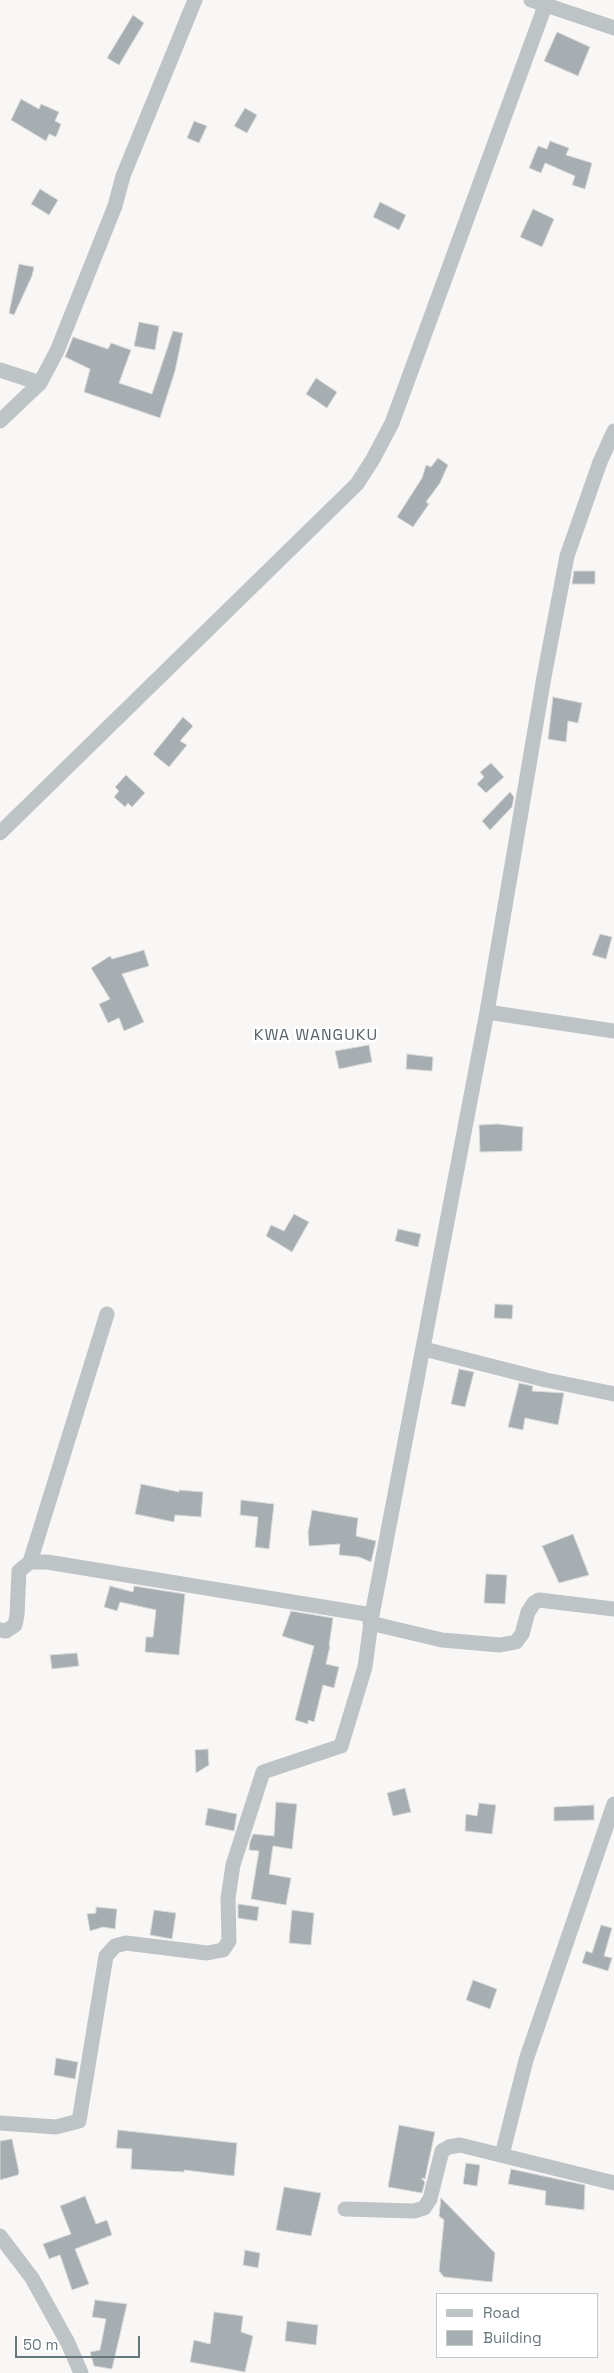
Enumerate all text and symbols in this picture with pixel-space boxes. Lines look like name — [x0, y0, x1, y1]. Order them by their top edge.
district label: KWA WANGUKU — [252, 1026, 380, 1046]
legend — [436, 2293, 599, 2358]
text: Road — [483, 2303, 520, 2322]
scale bar — [18, 2326, 142, 2358]
text: Building — [483, 2328, 542, 2347]
text: 50 m — [23, 2335, 58, 2354]

